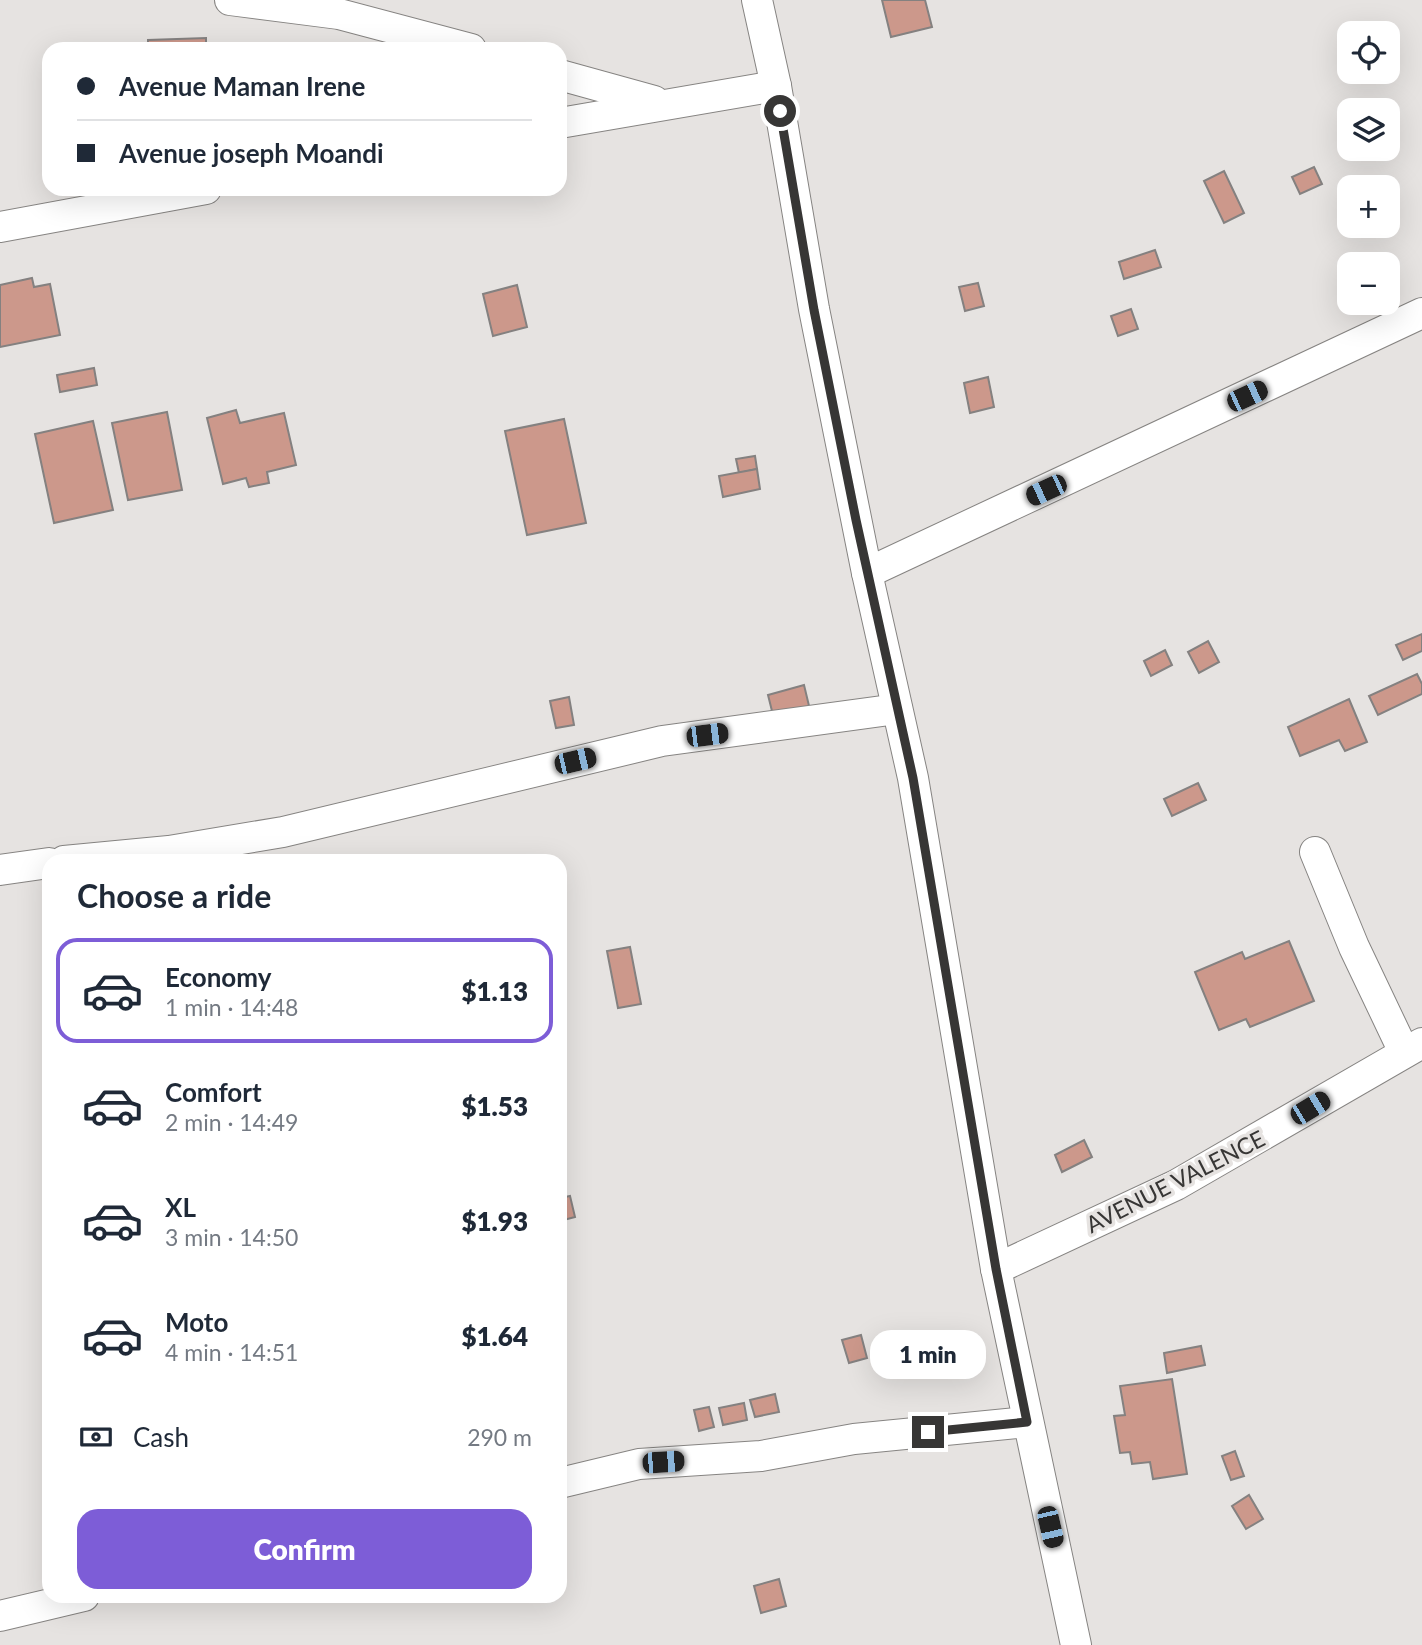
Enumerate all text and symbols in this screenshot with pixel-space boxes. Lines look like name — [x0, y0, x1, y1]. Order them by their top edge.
map controls — [1337, 21, 1400, 315]
button: locate — [1337, 21, 1400, 84]
text: Avenue Maman Irene — [119, 70, 365, 102]
route start — [764, 95, 796, 127]
button: layers — [1337, 98, 1400, 161]
text: Avenue joseph Moandi — [119, 137, 384, 169]
button: + — [1337, 175, 1400, 238]
button: − — [1337, 252, 1400, 315]
car — [1224, 378, 1271, 414]
car — [1023, 472, 1070, 508]
car — [685, 722, 730, 748]
car — [553, 746, 598, 776]
text: Choose a ride — [77, 876, 271, 915]
icon: car — [81, 959, 144, 1022]
text: Economy — [165, 961, 271, 993]
text: $1.13 — [461, 975, 528, 1007]
text: 1 min · 14:48 — [165, 993, 298, 1021]
icon: car — [81, 1074, 144, 1137]
text: Comfort — [165, 1076, 262, 1108]
car — [1287, 1088, 1334, 1128]
text: $1.53 — [461, 1090, 528, 1122]
text: 2 min · 14:49 — [165, 1108, 298, 1136]
street label: AVENUE VALENCE — [1081, 1124, 1269, 1238]
icon: car — [81, 1189, 144, 1252]
text: XL — [165, 1191, 196, 1223]
text: $1.93 — [461, 1205, 528, 1237]
text: 3 min · 14:50 — [165, 1223, 298, 1251]
icon: car — [81, 1304, 144, 1367]
text: Moto — [165, 1306, 228, 1338]
text: $1.64 — [461, 1320, 528, 1352]
callout: 1 min — [870, 1330, 986, 1380]
text: 4 min · 14:51 — [165, 1338, 298, 1366]
text: 1 min — [899, 1340, 957, 1368]
route end — [912, 1416, 944, 1448]
icon: cash — [77, 1418, 115, 1456]
text: Cash — [133, 1421, 189, 1453]
text: 290 m — [467, 1423, 532, 1451]
car — [642, 1450, 685, 1474]
car — [1036, 1504, 1065, 1550]
button: Confirm — [77, 1509, 532, 1589]

